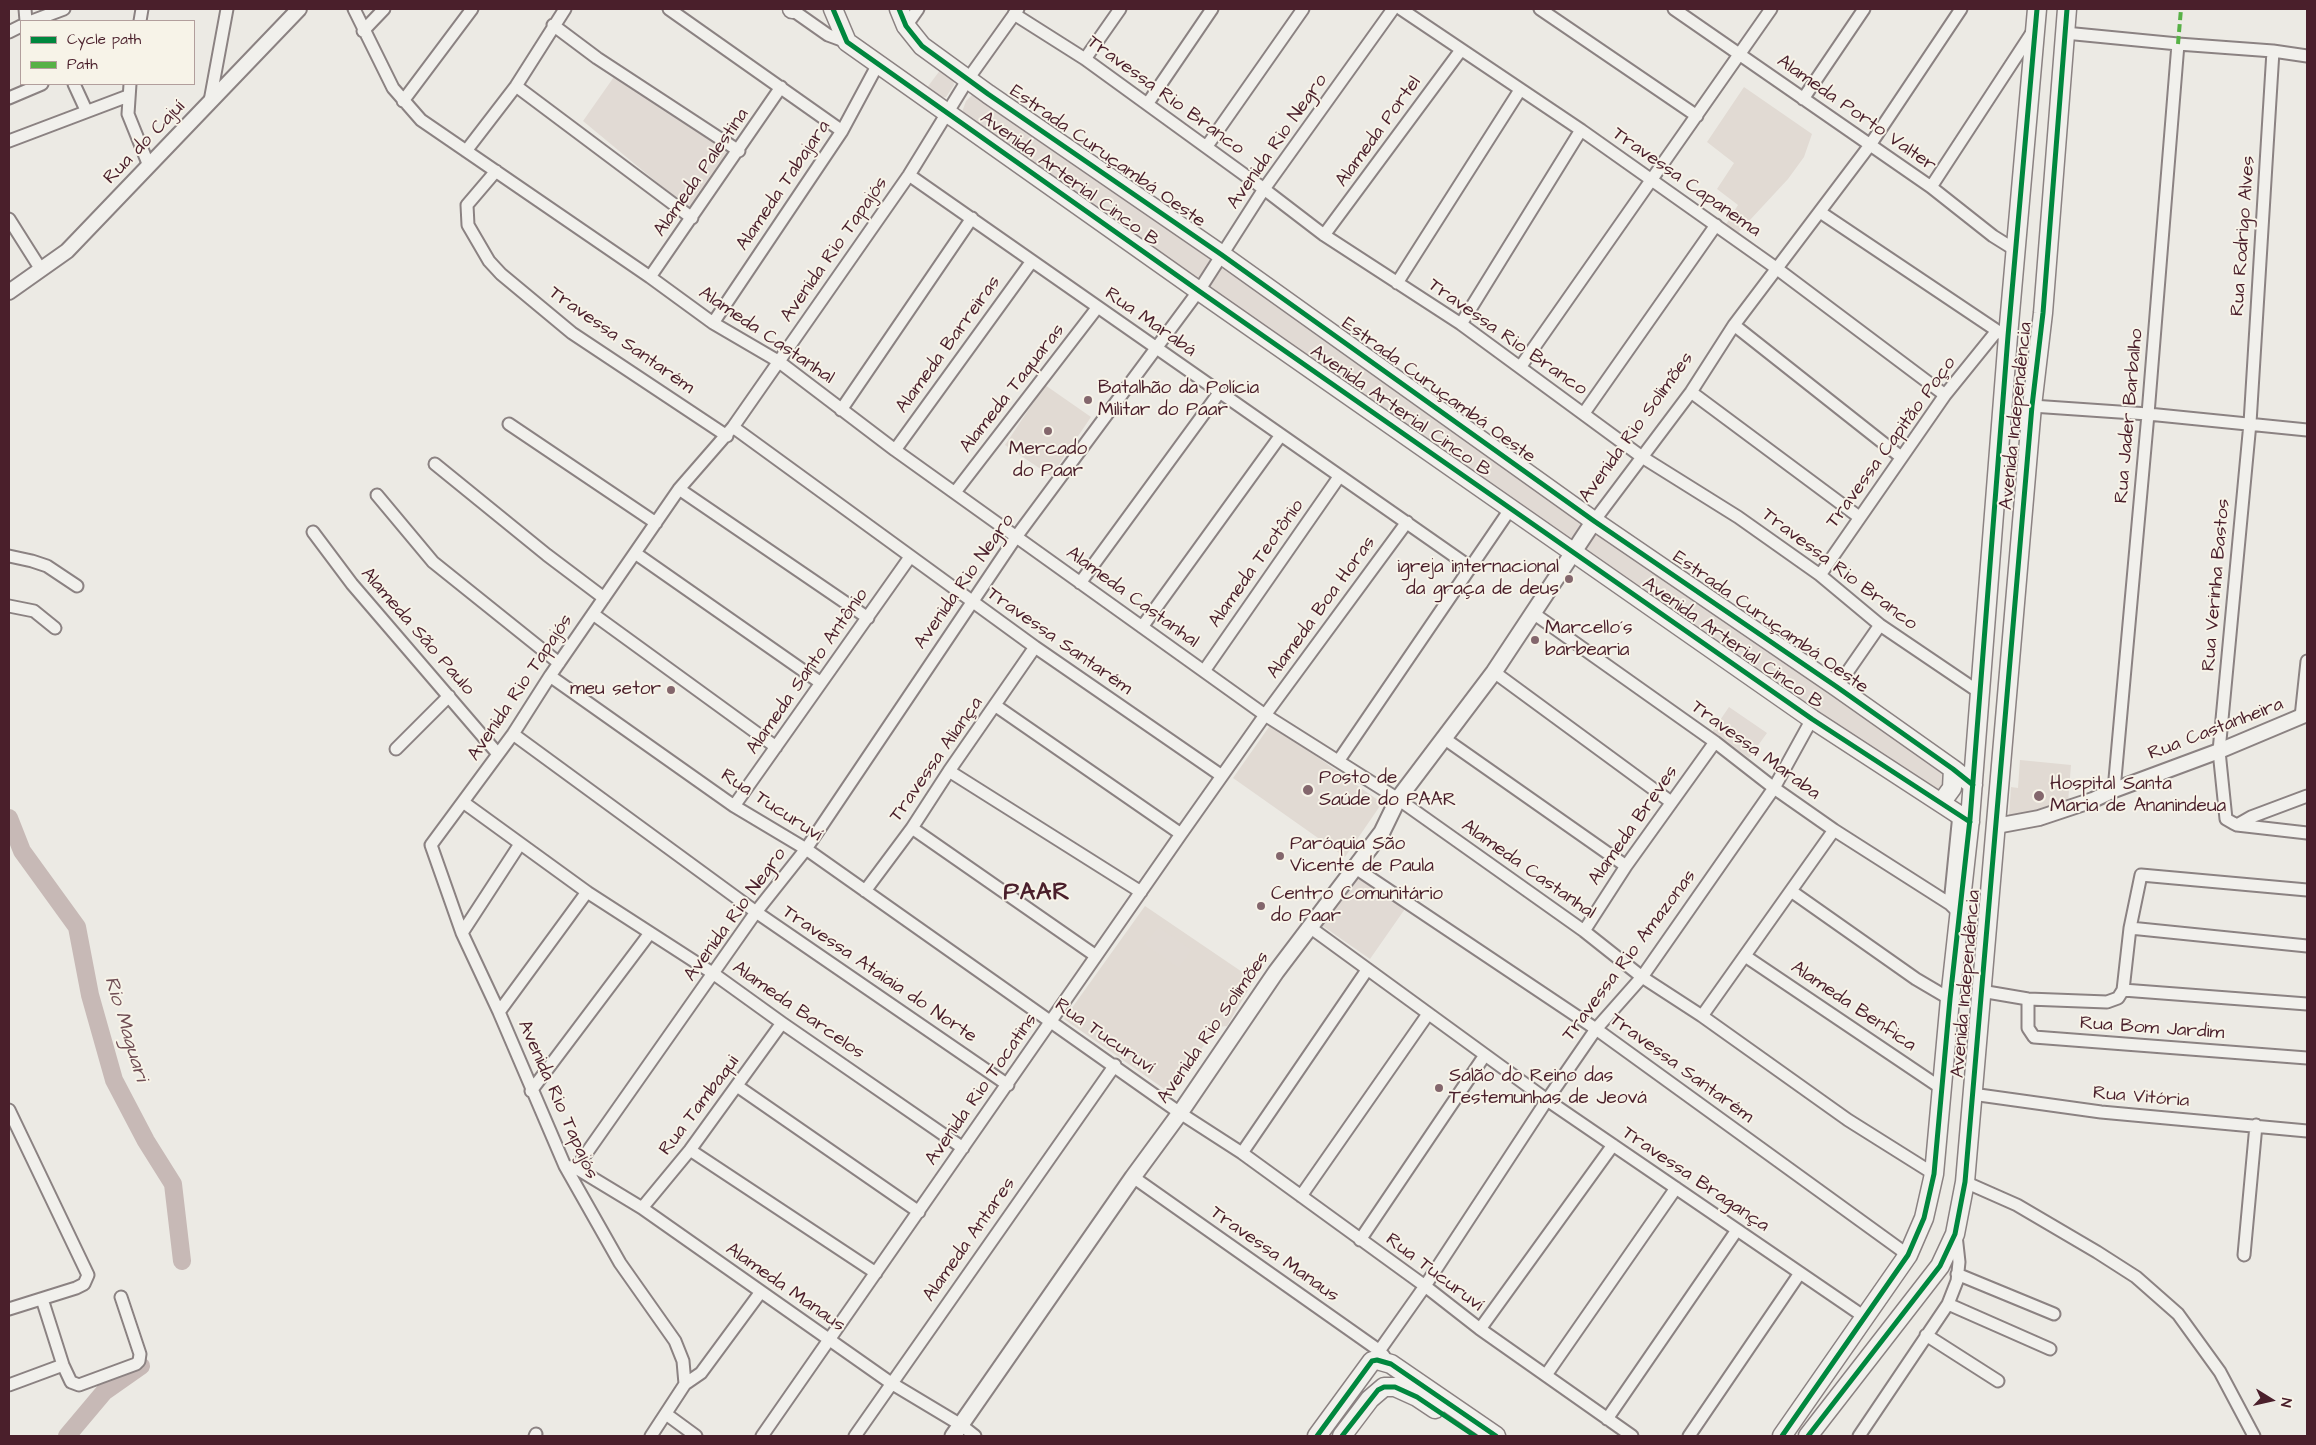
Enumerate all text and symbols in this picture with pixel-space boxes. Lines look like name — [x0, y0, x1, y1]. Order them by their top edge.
legend — [20, 20, 195, 85]
text: Cycle path — [67, 29, 141, 50]
street label: Travessa Rio Branco — [1082, 31, 1248, 161]
street label: Alameda Porto Valter — [1772, 50, 1940, 178]
text: Path — [67, 54, 98, 75]
street label: Avenida Rio Negro — [1223, 70, 1333, 214]
street label: Alameda Portel — [1331, 72, 1427, 192]
street label: Estrada Curuçambá Oeste — [1005, 81, 1209, 233]
street label: Rua do Cajuí — [99, 96, 191, 190]
street label: Alameda Palestina — [649, 105, 755, 241]
street label: Avenida Arterial Cinco B — [975, 107, 1163, 253]
street label: Alameda Tabajara — [732, 117, 836, 255]
street label: Travessa Capanema — [1607, 123, 1765, 243]
street label: Rua Rodrigo Alves — [2227, 155, 2261, 317]
street label: Avenida Rio Tapajós — [776, 173, 894, 327]
street label: Alameda Barreiras — [892, 272, 1006, 418]
street label: Travessa Rio Branco — [1423, 274, 1591, 402]
street label: Travessa Santarém — [544, 282, 698, 400]
street label: Alameda Castanhal — [694, 282, 838, 390]
street label: Rua Marabá — [1100, 283, 1200, 363]
street label: Estrada Curuçambá Oeste — [1337, 313, 1539, 469]
street label: Alameda Taquaras — [956, 320, 1070, 458]
street label: Avenida Independência — [1996, 321, 2038, 511]
street label: Rua Jader Barbalho — [2111, 328, 2149, 504]
street label: Avenida Arterial Cinco B — [1305, 341, 1495, 483]
street label: Avenida Rio Solimões — [1575, 348, 1699, 508]
street label: Travessa Capitão Poço — [1822, 353, 1962, 533]
place label: Batalhão da Polícia Militar do Paar — [1098, 378, 1259, 422]
marker: Batalhão da Polícia Militar do Paar — [1082, 394, 1094, 406]
marker: Mercado do Paar — [1042, 425, 1054, 437]
place label: Mercado do Paar — [1009, 439, 1087, 483]
street label: Alameda Teotônio — [1204, 496, 1310, 632]
street label: Rua Verinha Bastos — [2198, 498, 2236, 672]
street label: Travessa Rio Branco — [1757, 504, 1921, 636]
street label: Avenida Rio Negro — [910, 510, 1020, 654]
street label: Alameda Boa Horas — [1263, 532, 1381, 684]
street label: Alameda Castanhal — [1061, 542, 1203, 654]
street label: Estrada Curuçambá Oeste — [1668, 547, 1872, 699]
place label: igreja internacional da graça de deus — [1397, 557, 1559, 601]
street label: Alameda São Paulo — [355, 563, 479, 701]
marker: igreja internacional da graça de deus — [1563, 573, 1575, 585]
street label: Avenida Arterial Cinco B — [1637, 573, 1827, 715]
street label: Travessa Santarém — [982, 583, 1136, 701]
street label: Alameda Santo Antônio — [742, 585, 874, 759]
street label: Avenida Rio Tapajós — [464, 610, 578, 766]
place label: Marcello´s barbearia — [1545, 618, 1633, 662]
marker: Marcello´s barbearia — [1529, 634, 1541, 646]
place label: meu setor — [570, 679, 661, 701]
marker: meu setor — [665, 684, 677, 696]
street label: Travessa Aliança — [885, 693, 989, 827]
street label: Rua Castanheira — [2145, 694, 2287, 766]
street label: Travessa Maraba — [1686, 696, 1824, 806]
street label: Alameda Breves — [1584, 762, 1684, 890]
street label: Rua Tucuruví — [716, 765, 826, 847]
place label: Posto de Saúde do PAAR — [1319, 768, 1456, 812]
place label: Hospital Santa Maria de Ananindeua — [2050, 774, 2226, 818]
marker: Posto de Saúde do PAAR — [1301, 783, 1315, 797]
marker: Hospital Santa Maria de Ananindeua — [2032, 789, 2046, 803]
street label: Alameda Castanhal — [1457, 815, 1599, 925]
place label: Paróquia São Vicente de Paula — [1290, 834, 1434, 878]
street label: Avenida Rio Negro — [680, 844, 792, 986]
marker: Paróquia São Vicente de Paula — [1274, 850, 1286, 862]
street label: Travessa Rio Amazonas — [1558, 866, 1702, 1046]
district label: PAAR — [1003, 880, 1071, 908]
place label: Centro Comunitário do Paar — [1271, 884, 1443, 928]
street label: Avenida Independência — [1947, 889, 1987, 1079]
marker: Centro Comunitário do Paar — [1255, 900, 1267, 912]
street label: Travessa Ataiaia do Norte — [777, 901, 981, 1049]
street label: Avenida Rio Solimões — [1153, 948, 1275, 1108]
street label: Alameda Barcelos — [728, 957, 868, 1065]
street label: Alameda Benfica — [1786, 957, 1920, 1057]
water label: Rio Maguari — [98, 974, 152, 1084]
street label: Rua Tucuruví — [1050, 994, 1158, 1080]
street label: Travessa Santarém — [1604, 1009, 1758, 1129]
street label: Avenida Rio Tocatins — [921, 1010, 1043, 1170]
street label: Rua Bom Jardim — [2079, 1013, 2225, 1045]
street label: Avenida Rio Tapajós — [512, 1017, 602, 1183]
street label: Rua Tambaqui — [655, 1051, 745, 1161]
place label: Salão do Reino das Testemunhas de Jeová — [1449, 1066, 1647, 1110]
marker: Salão do Reino das Testemunhas de Jeová — [1433, 1082, 1445, 1094]
street label: Rua Vitória — [2092, 1082, 2190, 1114]
street label: Travessa Bragança — [1617, 1122, 1773, 1238]
street label: Alameda Antares — [919, 1174, 1021, 1306]
street label: Travessa Manaus — [1205, 1202, 1343, 1308]
street label: Rua Tucuruví — [1381, 1229, 1487, 1317]
street label: Alameda Manaus — [721, 1238, 849, 1338]
north arrow — [2246, 1375, 2296, 1425]
text: N — [2275, 1397, 2296, 1409]

